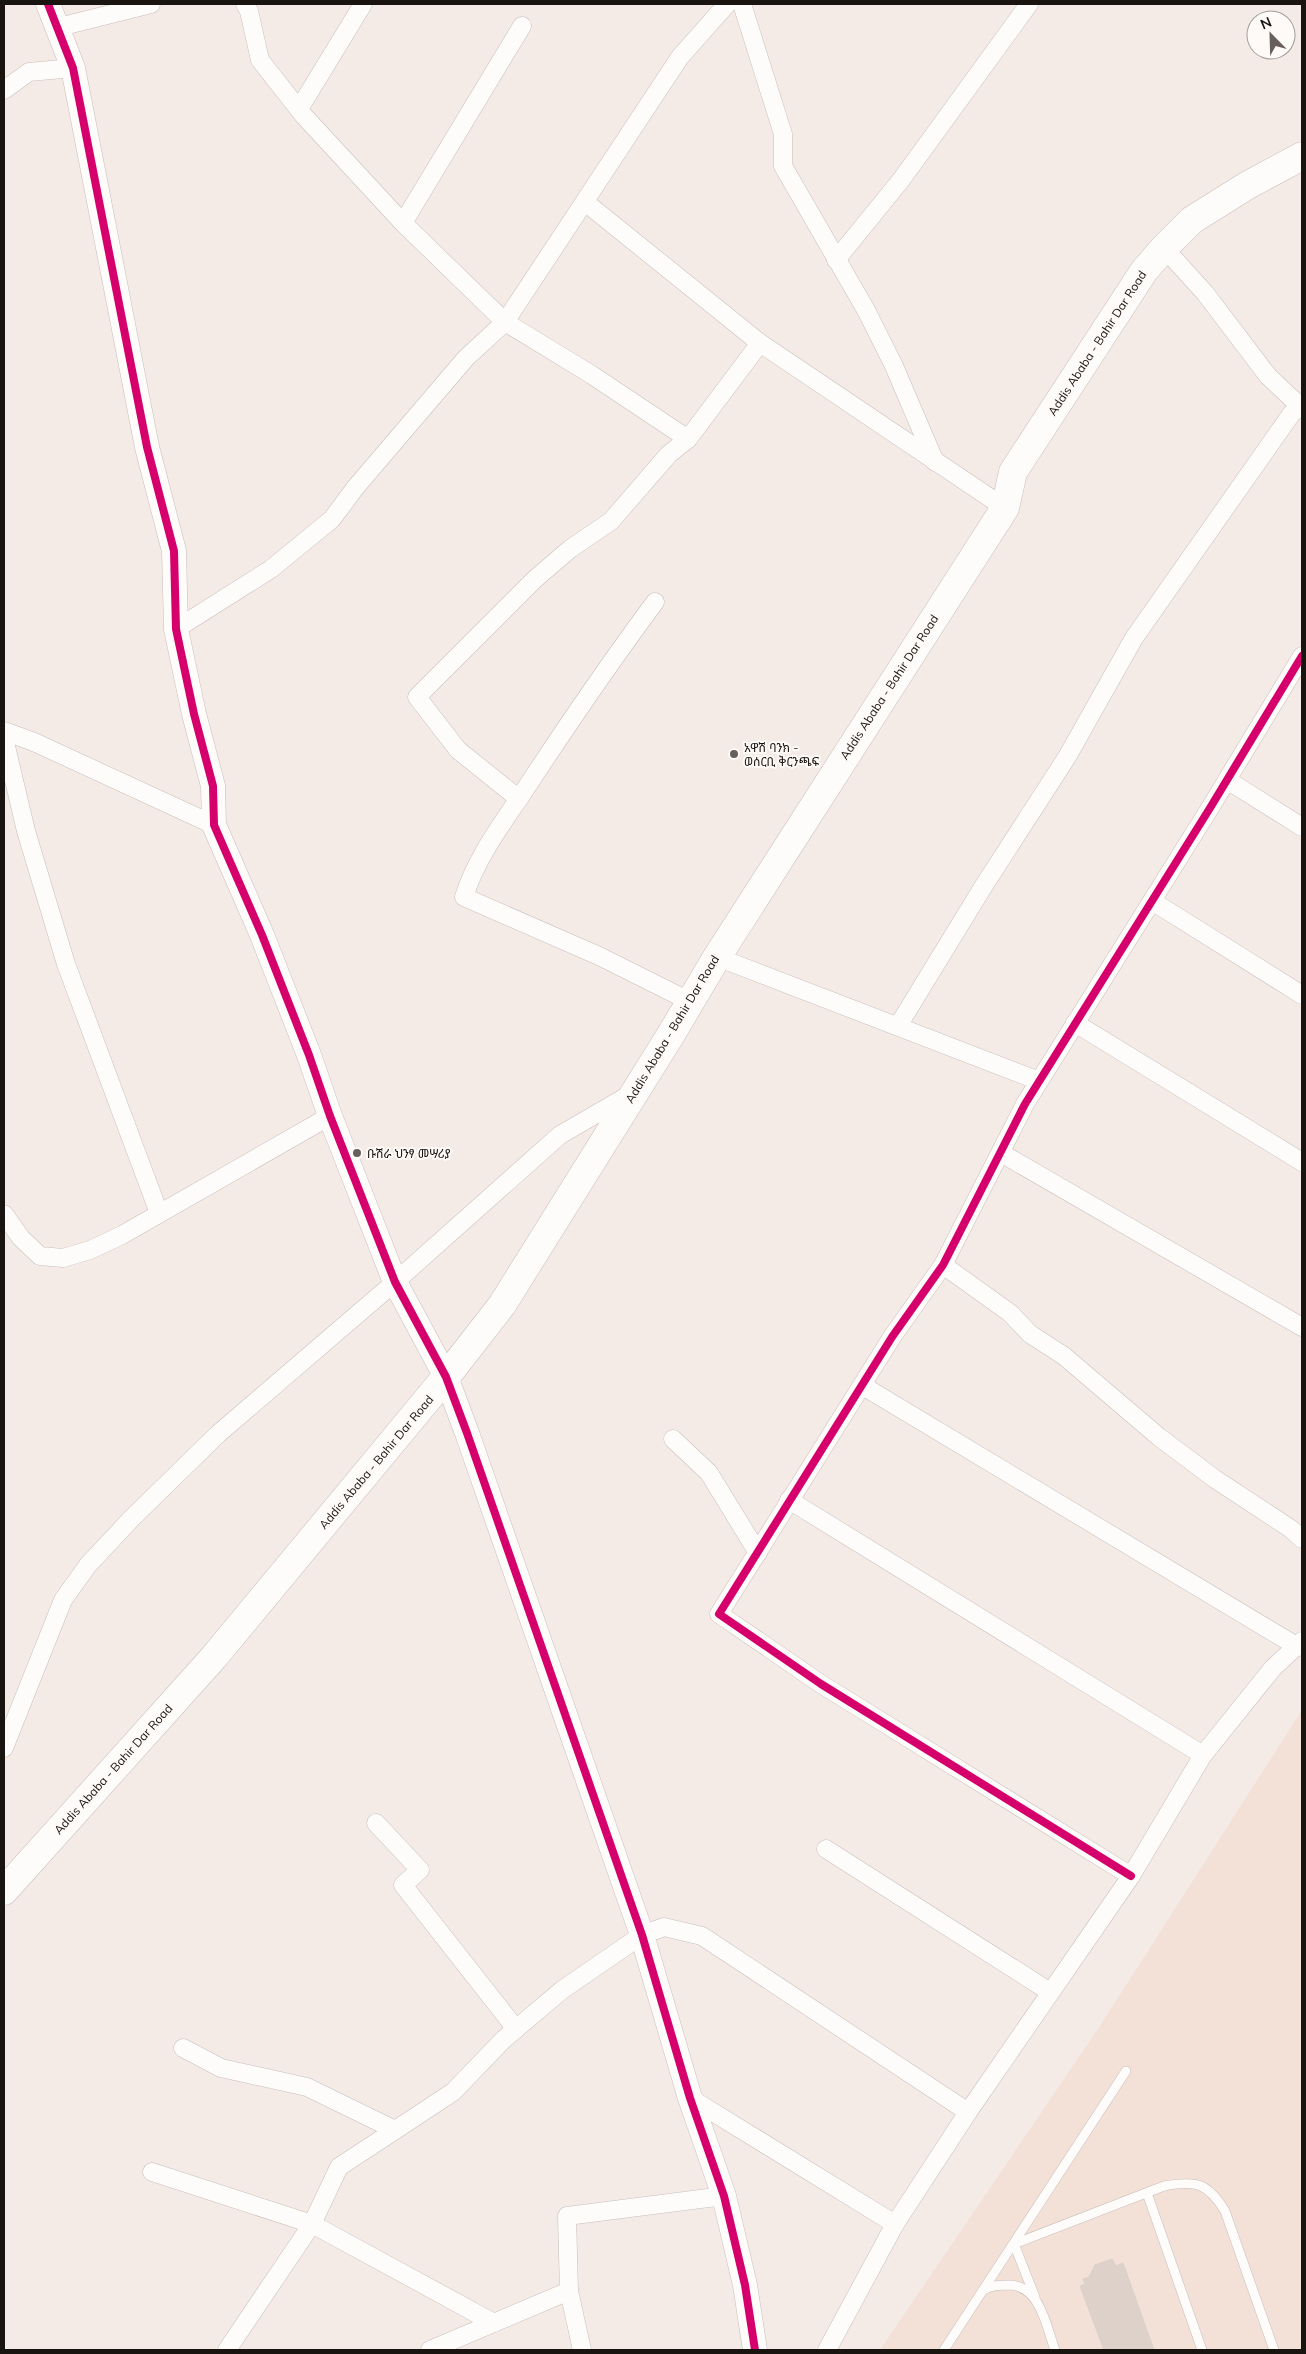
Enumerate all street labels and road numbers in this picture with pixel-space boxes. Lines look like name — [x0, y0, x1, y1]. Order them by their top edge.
street label: Addis Ababa - Bahir Dar Road — [1044, 268, 1150, 418]
street label: Addis Ababa - Bahir Dar Road — [836, 612, 942, 762]
street label: Addis Ababa - Bahir Dar Road — [622, 952, 722, 1106]
street label: Addis Ababa - Bahir Dar Road — [316, 1392, 436, 1532]
street label: Addis Ababa - Bahir Dar Road — [51, 1701, 175, 1837]

